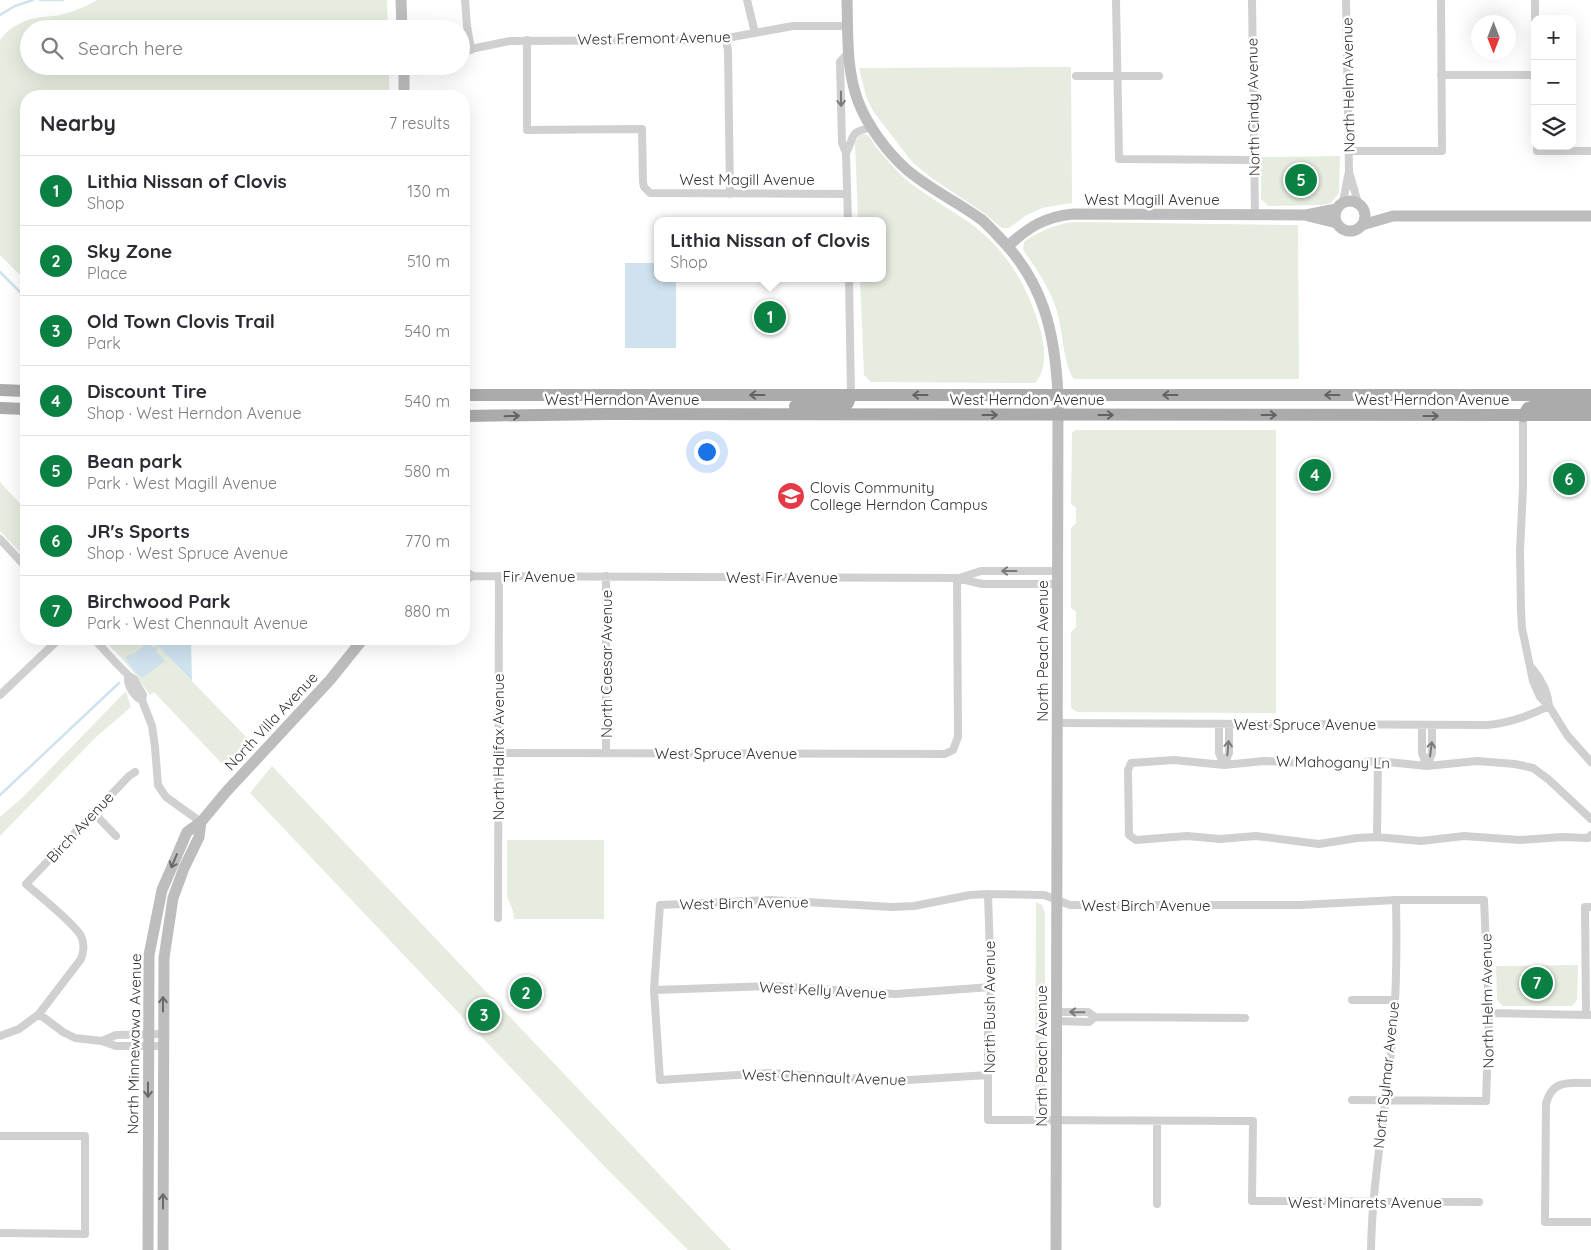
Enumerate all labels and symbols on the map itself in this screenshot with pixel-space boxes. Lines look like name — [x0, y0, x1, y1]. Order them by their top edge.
north arrow — [1471, 15, 1516, 60]
street label: North Helm Avenue — [1337, 17, 1359, 153]
street label: West Fremont Avenue — [577, 27, 731, 49]
street label: North Cindy Avenue — [1242, 38, 1264, 176]
one-way arrow — [836, 90, 846, 106]
pin: 5 — [1285, 161, 1317, 199]
street label: West Magill Avenue — [679, 170, 815, 189]
street label: West Magill Avenue — [1084, 190, 1220, 209]
pin: 1 — [754, 298, 786, 336]
street label: West Herndon Avenue — [545, 390, 699, 409]
one-way arrow — [750, 390, 766, 400]
one-way arrow — [912, 390, 928, 400]
street label: West Herndon Avenue — [950, 390, 1104, 409]
one-way arrow — [1162, 390, 1178, 400]
one-way arrow — [1325, 390, 1341, 400]
street label: West Herndon Avenue — [1355, 390, 1509, 409]
one-way arrow — [982, 410, 998, 420]
one-way arrow — [1098, 410, 1114, 420]
one-way arrow — [1260, 410, 1277, 420]
one-way arrow — [504, 411, 520, 421]
one-way arrow — [1423, 411, 1439, 421]
your location — [694, 439, 720, 465]
pin: 4 — [1299, 456, 1331, 494]
pin: 6 — [1553, 460, 1585, 498]
place label: Clovis Community College Herndon Campus — [810, 478, 988, 514]
school or university icon: Clovis Community College Herndon Campus — [776, 481, 806, 511]
one-way arrow — [1001, 566, 1017, 575]
street label: Fir Avenue — [503, 567, 575, 586]
street label: West Fir Avenue — [726, 568, 838, 587]
street label: North Peach Avenue — [1033, 580, 1052, 722]
street label: North Caesar Avenue — [597, 590, 616, 738]
street label: North Villa Avenue — [220, 668, 322, 774]
street label: North Halifax Avenue — [489, 673, 508, 821]
street label: West Spruce Avenue — [1234, 715, 1376, 734]
one-way arrow — [1223, 741, 1233, 757]
one-way arrow — [1426, 742, 1436, 758]
street label: West Spruce Avenue — [655, 744, 797, 763]
street label: W Mahogany Ln — [1276, 752, 1390, 772]
street label: Birch Avenue — [42, 788, 118, 866]
one-way arrow — [169, 853, 179, 868]
street label: West Birch Avenue — [679, 892, 809, 914]
street label: West Birch Avenue — [1081, 896, 1211, 915]
street label: North Helm Avenue — [1476, 933, 1498, 1069]
street label: North Bush Avenue — [980, 941, 999, 1073]
street label: North Minnewawa Avenue — [123, 953, 145, 1135]
pin: 7 — [1521, 964, 1553, 1002]
pin: 2 — [510, 974, 542, 1012]
street label: West Kelly Avenue — [759, 977, 887, 1003]
street label: North Peach Avenue — [1032, 985, 1051, 1127]
one-way arrow — [158, 996, 168, 1012]
pin: 3 — [468, 996, 500, 1034]
street label: North Sylmar Avenue — [1369, 1001, 1403, 1149]
one-way arrow — [1069, 1007, 1085, 1017]
street label: West Chennault Avenue — [741, 1065, 907, 1089]
one-way arrow — [143, 1081, 153, 1097]
street label: West Minarets Avenue — [1288, 1193, 1442, 1212]
one-way arrow — [158, 1194, 168, 1210]

